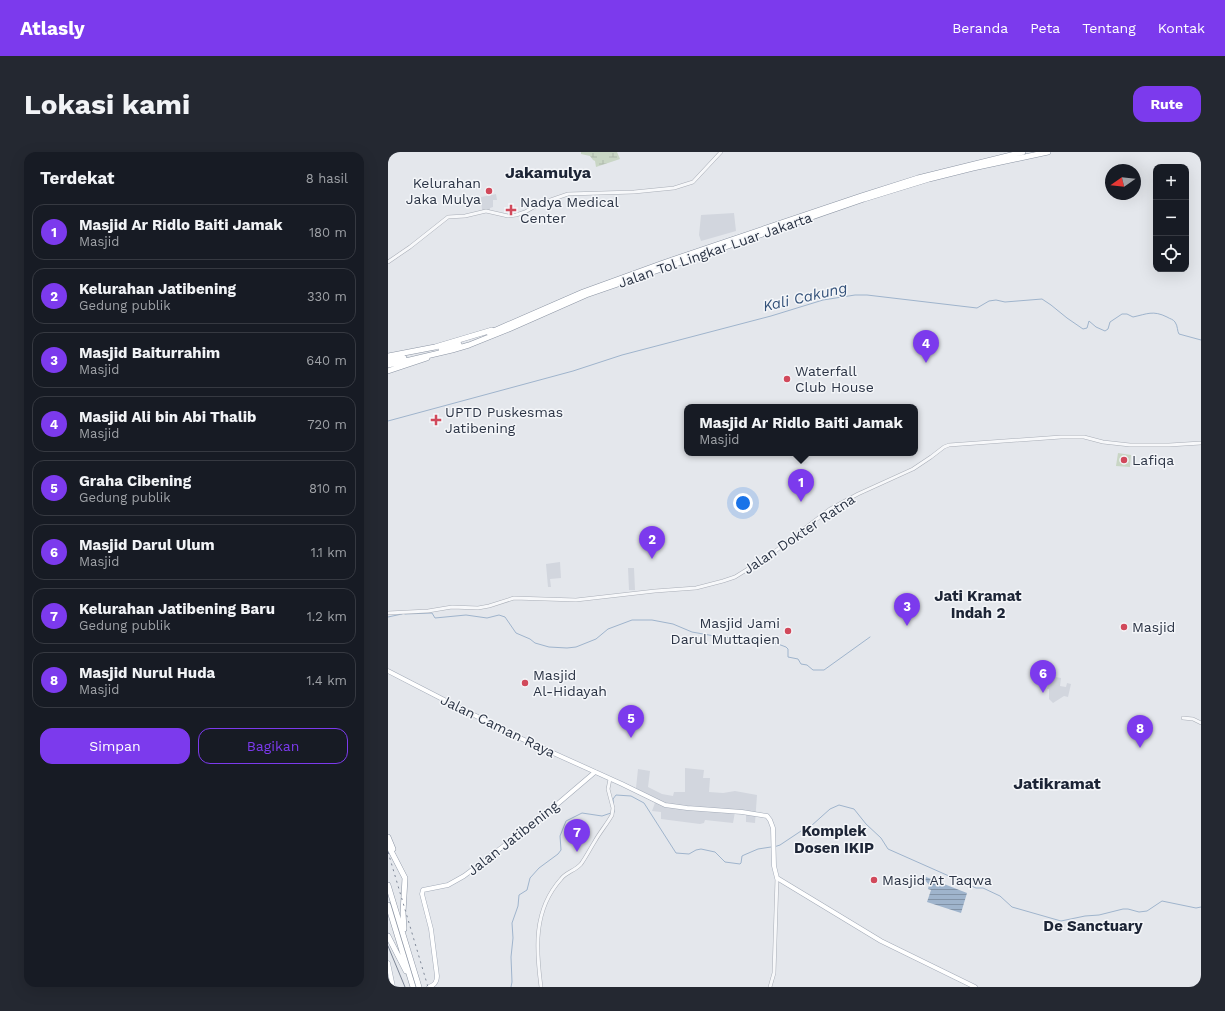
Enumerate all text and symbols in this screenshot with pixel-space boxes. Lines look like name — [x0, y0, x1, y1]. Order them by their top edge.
text: Atlasly — [20, 17, 85, 40]
text: Beranda — [952, 20, 1008, 36]
text: Peta — [1030, 20, 1060, 36]
text: Tentang — [1082, 20, 1136, 36]
text: Kontak — [1158, 20, 1205, 36]
button: Rute — [1133, 86, 1201, 122]
text: Lokasi kami — [24, 88, 190, 121]
district label: Jakamulya — [505, 163, 592, 182]
north arrow — [1105, 164, 1141, 200]
map controls — [1153, 164, 1189, 272]
button: + — [1153, 164, 1189, 200]
text: Terdekat — [40, 168, 115, 188]
text: 8 hasil — [306, 171, 348, 186]
place label: Kelurahan Jaka Mulya — [406, 175, 481, 207]
marker: Kelurahan Jaka Mulya — [484, 186, 494, 196]
place label: Nadya Medical Center — [520, 194, 619, 226]
button: − — [1153, 200, 1189, 236]
marker: Nadya Medical Center — [505, 204, 517, 216]
street label: Jalan Tol Lingkar Luar Jakarta — [616, 209, 814, 291]
text: Masjid Ar Ridlo Baiti Jamak — [79, 216, 283, 234]
text: 1 — [51, 225, 57, 240]
text: 180 m — [309, 225, 347, 240]
text: Masjid — [79, 234, 119, 249]
button: locate — [1153, 236, 1189, 272]
water label: Kali Cakung — [761, 279, 849, 315]
text: Kelurahan Jatibening — [79, 280, 236, 298]
text: 2 — [50, 289, 58, 304]
text: 330 m — [307, 289, 347, 304]
text: Gedung publik — [79, 298, 171, 313]
pin: 4 — [913, 330, 939, 363]
text: Masjid Baiturrahim — [79, 344, 220, 362]
text: 3 — [50, 353, 58, 368]
text: 640 m — [306, 353, 347, 368]
text: Masjid — [79, 362, 119, 377]
place label: Waterfall Club House — [795, 363, 874, 395]
marker: Waterfall Club House — [782, 374, 792, 384]
place label: UPTD Puskesmas Jatibening — [445, 404, 563, 436]
popup — [684, 404, 918, 456]
text: Masjid Ali bin Abi Thalib — [79, 408, 256, 426]
marker: UPTD Puskesmas Jatibening — [430, 414, 442, 426]
text: Masjid Ar Ridlo Baiti Jamak — [699, 414, 903, 432]
text: 4 — [50, 417, 58, 432]
text: 720 m — [307, 417, 347, 432]
text: Masjid — [79, 426, 119, 441]
text: Masjid — [699, 432, 740, 447]
place label: Lafiqa — [1132, 452, 1174, 468]
marker: Lafiqa — [1119, 455, 1129, 465]
pin: 1 — [788, 469, 814, 502]
text: Graha Cibening — [79, 472, 191, 490]
text: 5 — [50, 481, 58, 496]
text: 810 m — [309, 481, 347, 496]
text: Gedung publik — [79, 490, 171, 505]
street label: Jalan Dokter Ratna — [740, 491, 858, 577]
your location — [733, 493, 753, 513]
pin: 2 — [639, 526, 665, 559]
text: Masjid Darul Ulum — [79, 536, 215, 554]
text: 6 — [50, 545, 58, 560]
text: 1.1 km — [311, 545, 347, 560]
text: Masjid — [79, 554, 119, 569]
district label: Jati Kramat Indah 2 — [934, 587, 1022, 622]
pin: 3 — [894, 593, 920, 626]
text: Kelurahan Jatibening Baru — [79, 600, 275, 618]
text: 7 — [50, 609, 58, 624]
text: 1.2 km — [307, 609, 347, 624]
place label: Masjid Jami Darul Muttaqien — [671, 615, 780, 647]
text: Gedung publik — [79, 618, 171, 633]
place label: Masjid — [1132, 619, 1175, 635]
marker: Masjid — [1119, 622, 1129, 632]
marker: Masjid Jami Darul Muttaqien — [783, 626, 793, 636]
pin: 6 — [1030, 660, 1056, 693]
text: Masjid Nurul Huda — [79, 664, 215, 682]
place label: Masjid Al-Hidayah — [533, 667, 607, 699]
text: 8 — [50, 673, 58, 688]
text: 1.4 km — [306, 673, 347, 688]
marker: Masjid Al-Hidayah — [520, 678, 530, 688]
text: Masjid — [79, 682, 119, 697]
street label: Jalan Caman Raya — [438, 691, 558, 761]
pin: 5 — [618, 705, 644, 738]
pin: 8 — [1127, 715, 1153, 748]
button: Simpan — [40, 728, 190, 764]
button: Bagikan — [198, 728, 348, 764]
district label: Jatikramat — [1013, 774, 1101, 793]
street label: Jalan Jatibening — [464, 797, 562, 879]
pin: 7 — [564, 819, 590, 852]
district label: Komplek Dosen IKIP — [794, 822, 874, 857]
place label: Masjid At Taqwa — [882, 872, 992, 888]
marker: Masjid At Taqwa — [869, 875, 879, 885]
district label: De Sanctuary — [1043, 917, 1143, 935]

